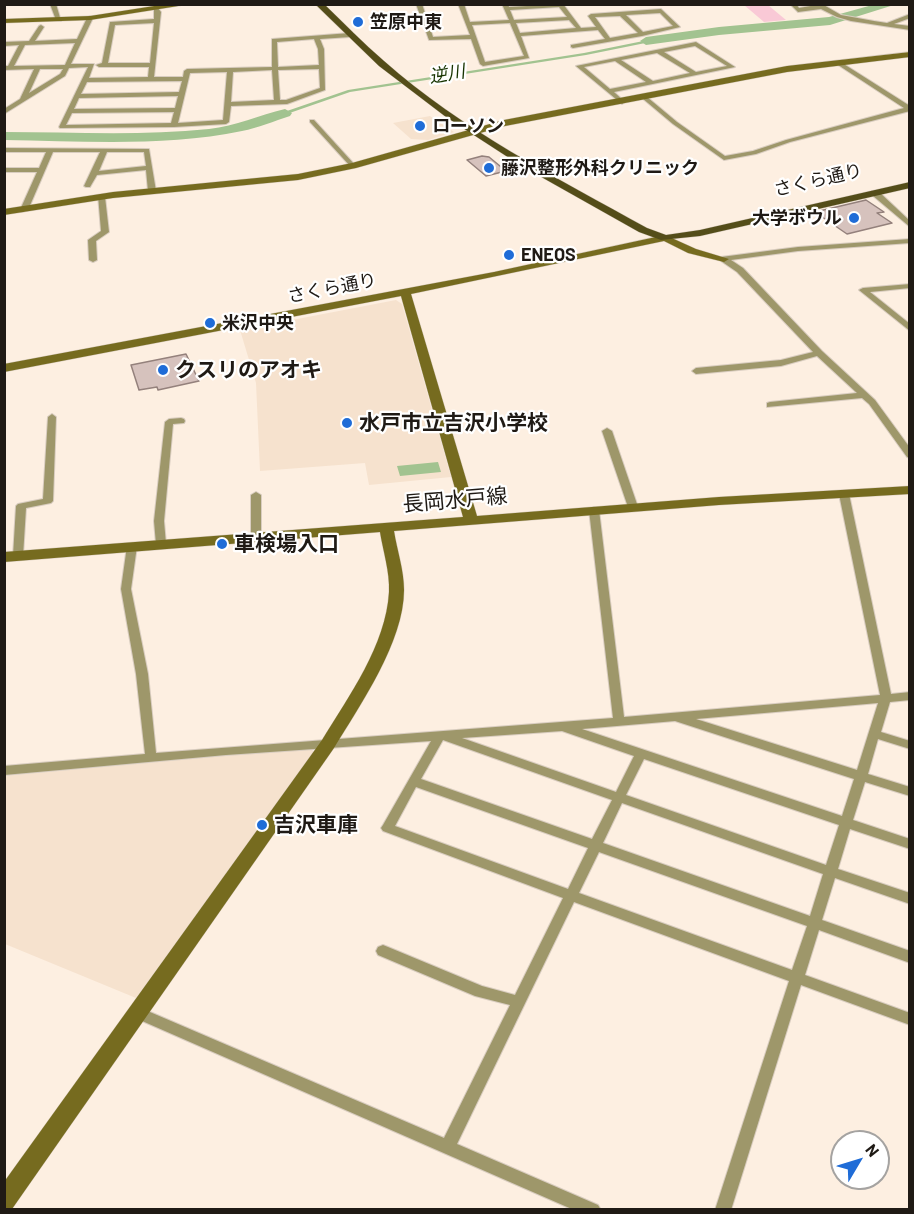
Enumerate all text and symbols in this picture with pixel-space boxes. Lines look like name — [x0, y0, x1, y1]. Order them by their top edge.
place label: 笠原中東 — [370, 11, 442, 33]
marker: 笠原中東 — [351, 15, 365, 29]
water label: 逆川 — [427, 60, 467, 88]
place label: ローソン — [432, 115, 504, 137]
marker: ローソン — [413, 119, 427, 133]
place label: 藤沢整形外科クリニック — [501, 157, 699, 179]
street label: さくら通り — [772, 159, 864, 201]
marker: 藤沢整形外科クリニック — [482, 161, 496, 175]
place label: 大学ボウル — [752, 207, 842, 229]
marker: 大学ボウル — [847, 211, 861, 225]
place label: ENEOS — [521, 244, 576, 266]
marker: ENEOS — [502, 248, 516, 262]
street label: さくら通り — [286, 269, 378, 307]
place label: 米沢中央 — [222, 312, 294, 334]
marker: 米沢中央 — [203, 316, 217, 330]
place label: クスリのアオキ — [175, 357, 322, 383]
marker: クスリのアオキ — [156, 363, 170, 377]
place label: 水戸市立吉沢小学校 — [359, 410, 548, 436]
marker: 水戸市立吉沢小学校 — [340, 416, 354, 430]
street label: 長岡水戸線 — [402, 483, 508, 517]
place label: 車検場入口 — [234, 531, 339, 557]
marker: 車検場入口 — [215, 537, 229, 551]
place label: 吉沢車庫 — [274, 812, 358, 838]
marker: 吉沢車庫 — [255, 818, 269, 832]
north arrow — [830, 1130, 890, 1190]
text: N — [862, 1140, 884, 1160]

